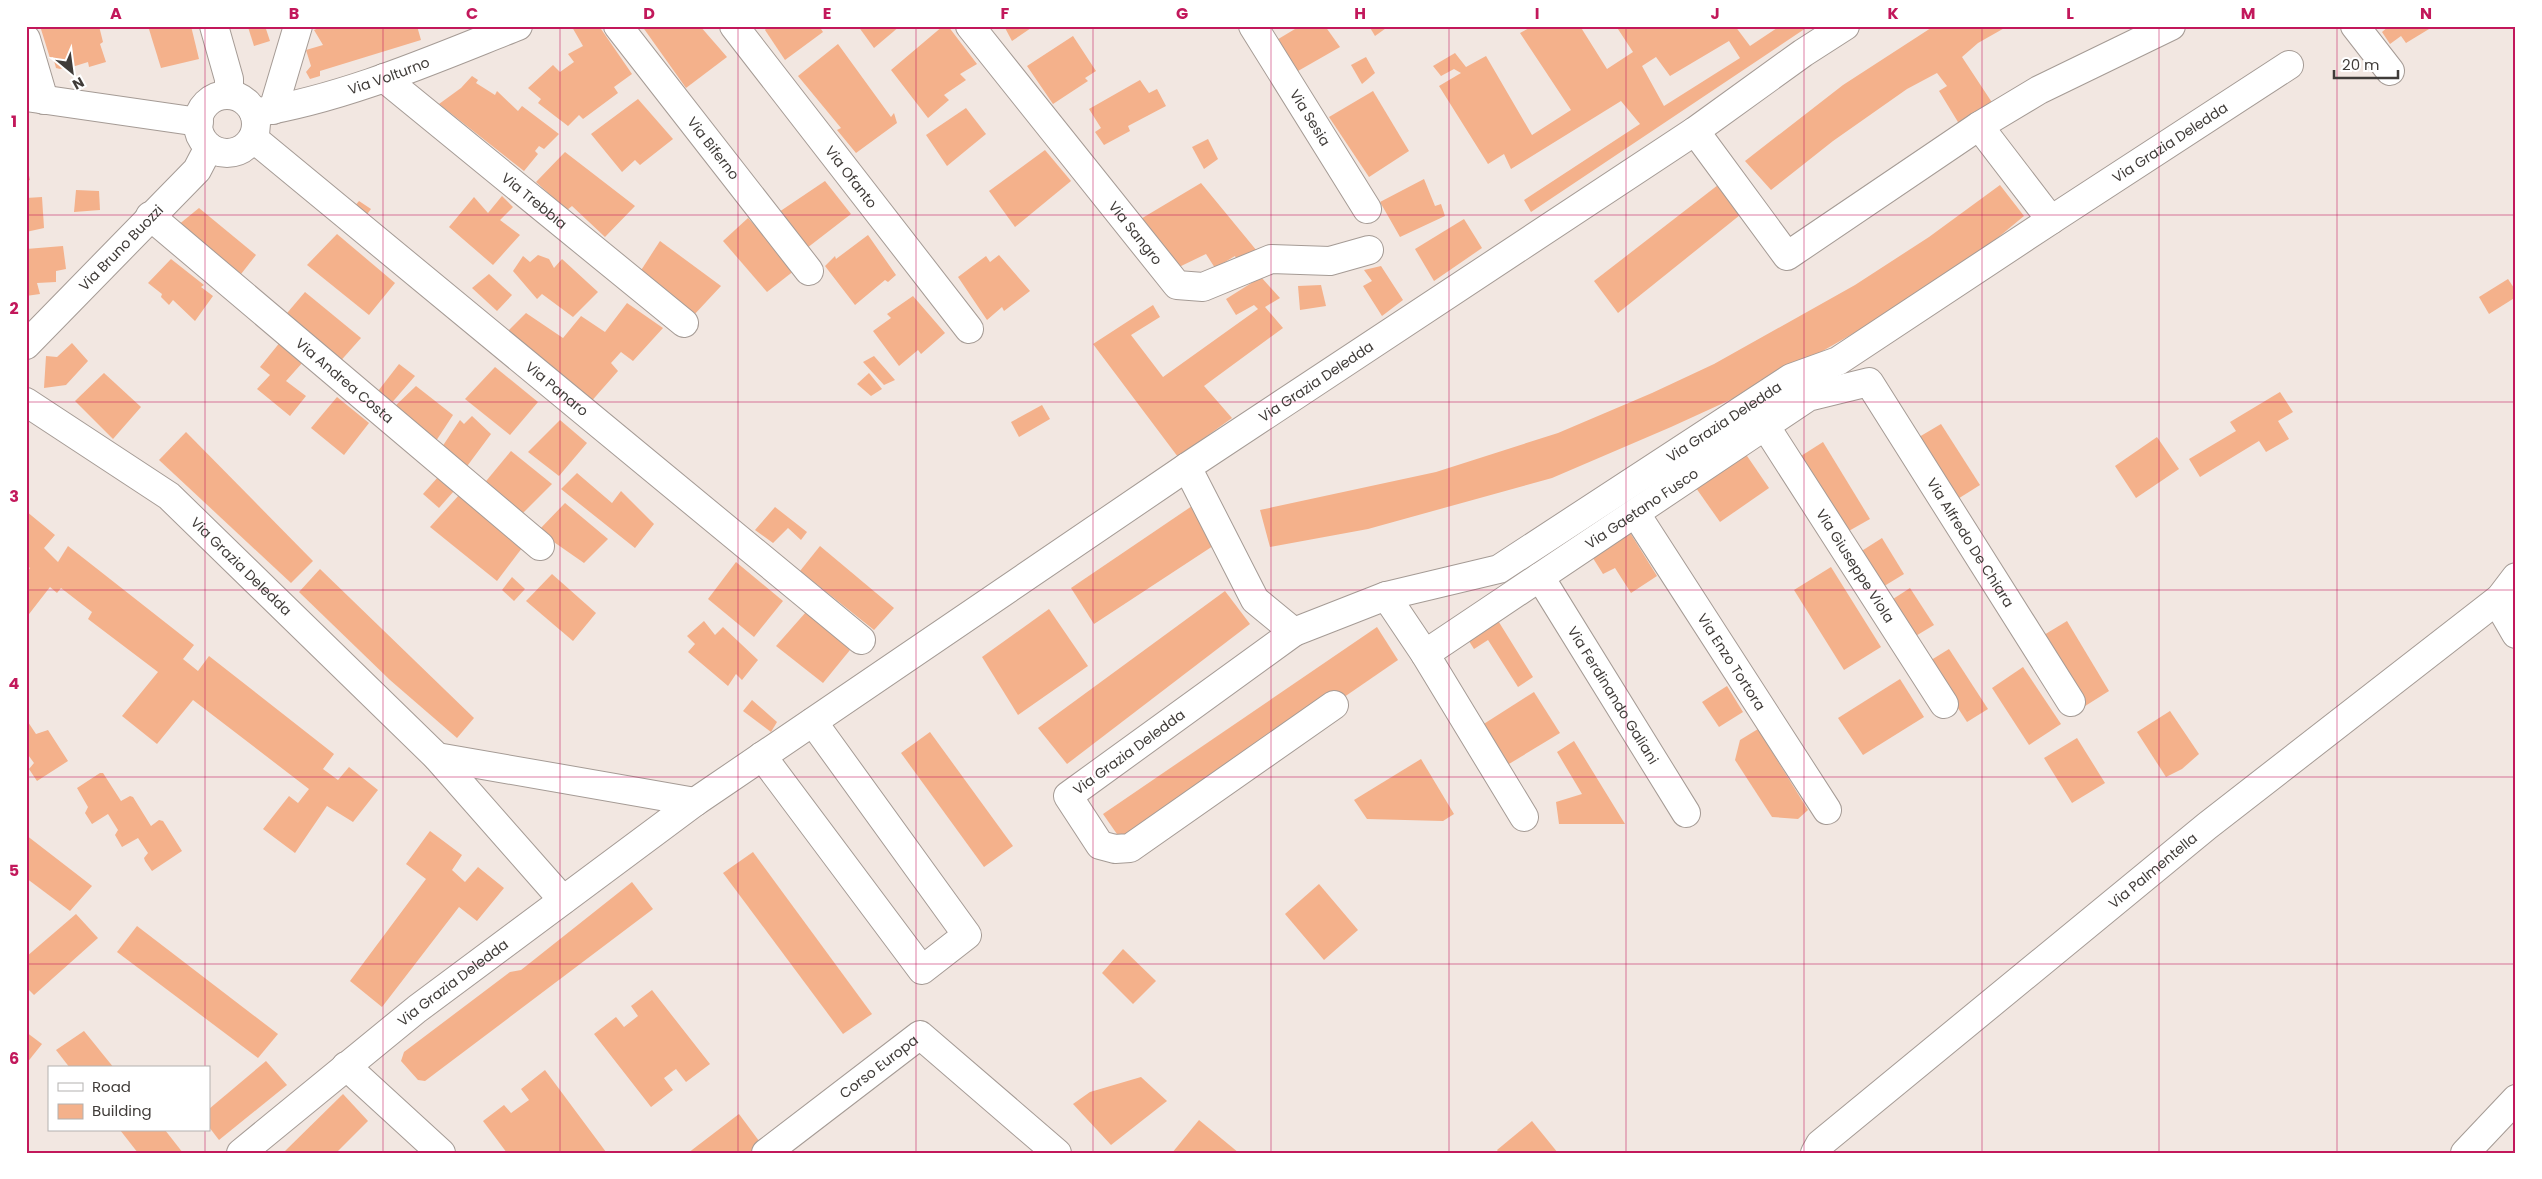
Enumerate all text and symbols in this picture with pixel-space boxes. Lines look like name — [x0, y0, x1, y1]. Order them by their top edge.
text: A — [110, 2, 122, 25]
text: B — [289, 2, 299, 25]
text: C — [466, 2, 478, 25]
text: D — [643, 2, 655, 25]
text: E — [823, 2, 831, 25]
text: F — [1001, 2, 1010, 25]
text: G — [1176, 2, 1188, 25]
text: H — [1354, 2, 1366, 25]
text: I — [1535, 2, 1539, 25]
text: J — [1710, 2, 1720, 25]
text: K — [1887, 2, 1899, 25]
text: L — [2066, 2, 2074, 25]
text: M — [2241, 2, 2255, 25]
text: N — [2420, 2, 2432, 25]
north arrow — [48, 48, 98, 98]
scale bar — [2334, 48, 2398, 80]
street label: Via Volturno — [345, 52, 432, 100]
text: 20 m — [2342, 54, 2380, 75]
text: N — [69, 72, 88, 95]
street label: Via Sesia — [1285, 86, 1335, 150]
street label: Via Grazia Deledda — [2108, 98, 2232, 187]
text: 1 — [11, 110, 17, 133]
street label: Via Biferno — [682, 113, 744, 184]
street label: Via Ofanto — [820, 141, 882, 212]
street label: Via Trebbia — [497, 168, 571, 234]
street label: Via Sangro — [1104, 197, 1167, 269]
street label: Via Bruno Buozzi — [74, 200, 168, 295]
text: 2 — [9, 297, 19, 320]
street label: Via Andrea Costa — [291, 333, 398, 428]
street label: Via Grazia Deledda — [1255, 336, 1377, 427]
street label: Via Panaro — [521, 357, 593, 421]
street label: Via Grazia Deledda — [1662, 377, 1785, 467]
street label: Via Gaetano Fusco — [1581, 463, 1702, 554]
street label: Via Alfredo De Chiara — [1922, 474, 2019, 611]
text: 3 — [9, 485, 19, 508]
street label: Via Giuseppe Viola — [1811, 505, 1899, 627]
street label: Via Grazia Deledda — [186, 512, 296, 620]
street label: Via Enzo Tortora — [1693, 609, 1770, 714]
street label: Via Ferdinando Galiani — [1563, 622, 1663, 768]
text: 4 — [9, 672, 20, 695]
street label: Via Grazia Deledda — [1069, 705, 1189, 799]
street label: Via Palmentella — [2104, 828, 2201, 913]
text: 5 — [9, 859, 19, 882]
street label: Via Grazia Deledda — [393, 934, 512, 1031]
street label: Corso Europa — [835, 1030, 922, 1103]
text: 6 — [9, 1047, 19, 1070]
legend — [48, 1066, 210, 1132]
text: Road — [92, 1076, 131, 1097]
text: Building — [92, 1100, 152, 1121]

